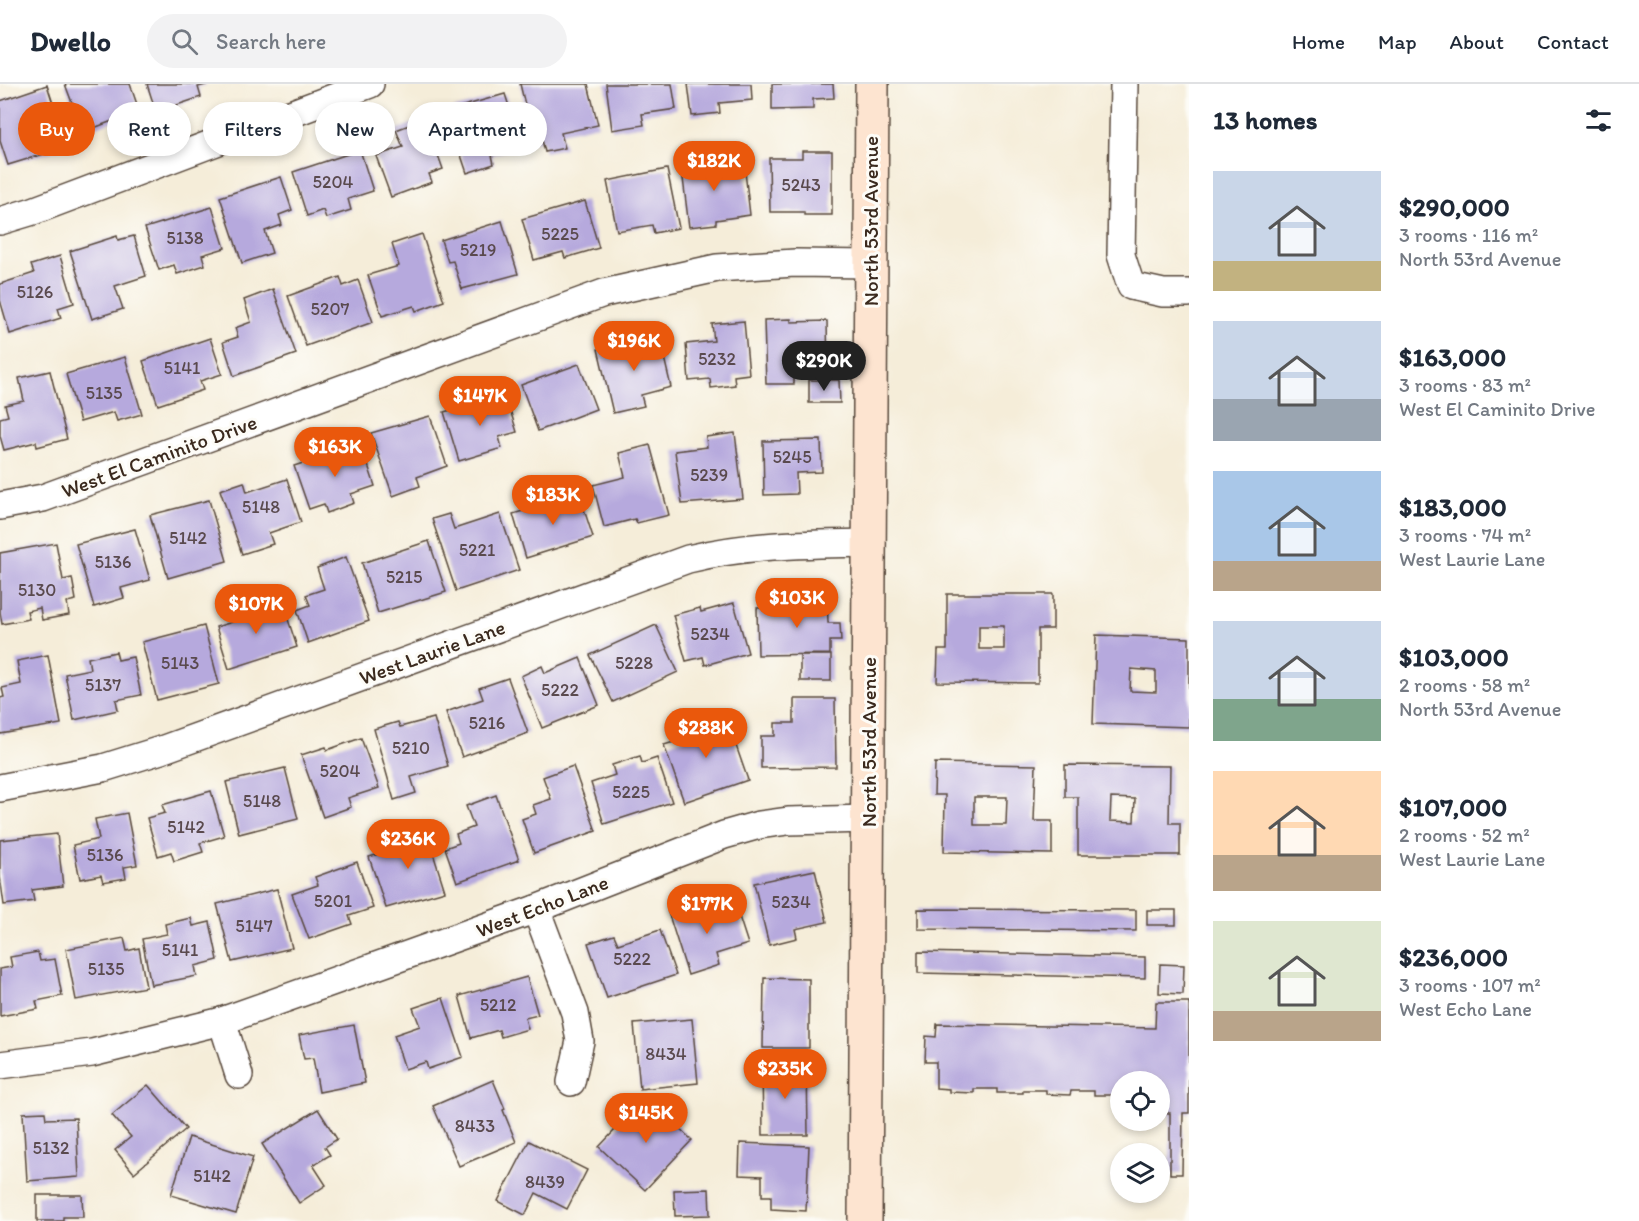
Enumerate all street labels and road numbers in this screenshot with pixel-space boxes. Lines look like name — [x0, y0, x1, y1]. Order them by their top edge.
street label: North 53rd Avenue — [858, 136, 883, 306]
street label: West El Caminito Drive — [58, 409, 260, 503]
street label: West Laurie Lane — [356, 614, 508, 690]
street label: North 53rd Avenue — [856, 657, 881, 827]
street label: West Echo Lane — [472, 869, 612, 943]

